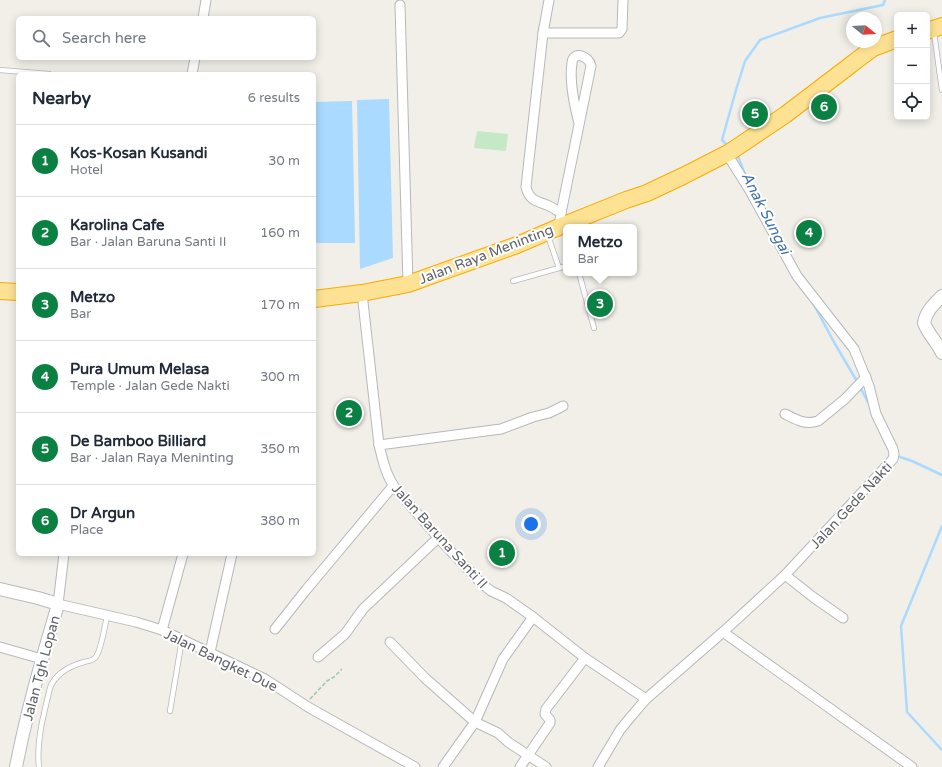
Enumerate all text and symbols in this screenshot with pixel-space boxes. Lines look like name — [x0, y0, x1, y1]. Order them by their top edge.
north arrow — [846, 12, 882, 48]
map controls — [894, 12, 930, 120]
button: + — [894, 12, 930, 48]
search box — [16, 16, 316, 60]
icon: search — [30, 27, 52, 49]
text: Search here — [62, 29, 146, 47]
button: − — [894, 48, 930, 84]
button: locate — [894, 84, 930, 120]
text: Nearby — [32, 88, 91, 109]
text: 6 results — [248, 90, 300, 106]
pin: 6 — [811, 92, 837, 122]
pin: 5 — [742, 99, 768, 129]
text: Kos-Kosan Kusandi — [70, 144, 207, 162]
text: 1 — [41, 153, 49, 169]
text: 30 m — [268, 153, 300, 169]
text: Hotel — [70, 162, 103, 178]
water label: Anak Sungai — [738, 169, 795, 259]
text: Karolina Cafe — [70, 216, 165, 234]
pin: 4 — [796, 218, 822, 248]
street label: Jalan Raya Meninting — [417, 221, 556, 288]
popup — [563, 224, 637, 276]
text: 2 — [41, 225, 49, 241]
text: 160 m — [260, 225, 300, 241]
text: Metzo — [577, 233, 623, 251]
text: Bar · Jalan Baruna Santi II — [70, 234, 227, 250]
text: Bar — [577, 251, 599, 267]
text: Metzo — [70, 288, 115, 306]
pin: 3 — [587, 289, 613, 319]
text: 3 — [41, 297, 49, 313]
text: 170 m — [260, 297, 300, 313]
text: Bar — [70, 306, 91, 322]
text: Pura Umum Melasa — [70, 360, 209, 378]
text: 4 — [41, 369, 49, 385]
text: 300 m — [260, 369, 300, 385]
text: Temple · Jalan Gede Nakti — [70, 378, 230, 394]
pin: 2 — [336, 398, 362, 428]
text: De Bamboo Billiard — [70, 432, 206, 450]
text: 5 — [41, 441, 49, 457]
text: 350 m — [260, 441, 300, 457]
text: Bar · Jalan Raya Meninting — [70, 450, 234, 466]
street label: Jalan Gede Nakti — [807, 458, 896, 552]
street label: Jalan Baruna Santi II — [388, 481, 491, 592]
text: Dr Argun — [70, 504, 135, 522]
text: 6 — [41, 513, 49, 529]
text: 380 m — [260, 513, 300, 529]
your location — [521, 514, 541, 534]
text: Place — [70, 522, 103, 538]
pin: 1 — [489, 538, 515, 568]
street label: Jalan Tgh Lopan — [19, 614, 64, 723]
street label: Jalan Bangket Due — [161, 626, 280, 695]

